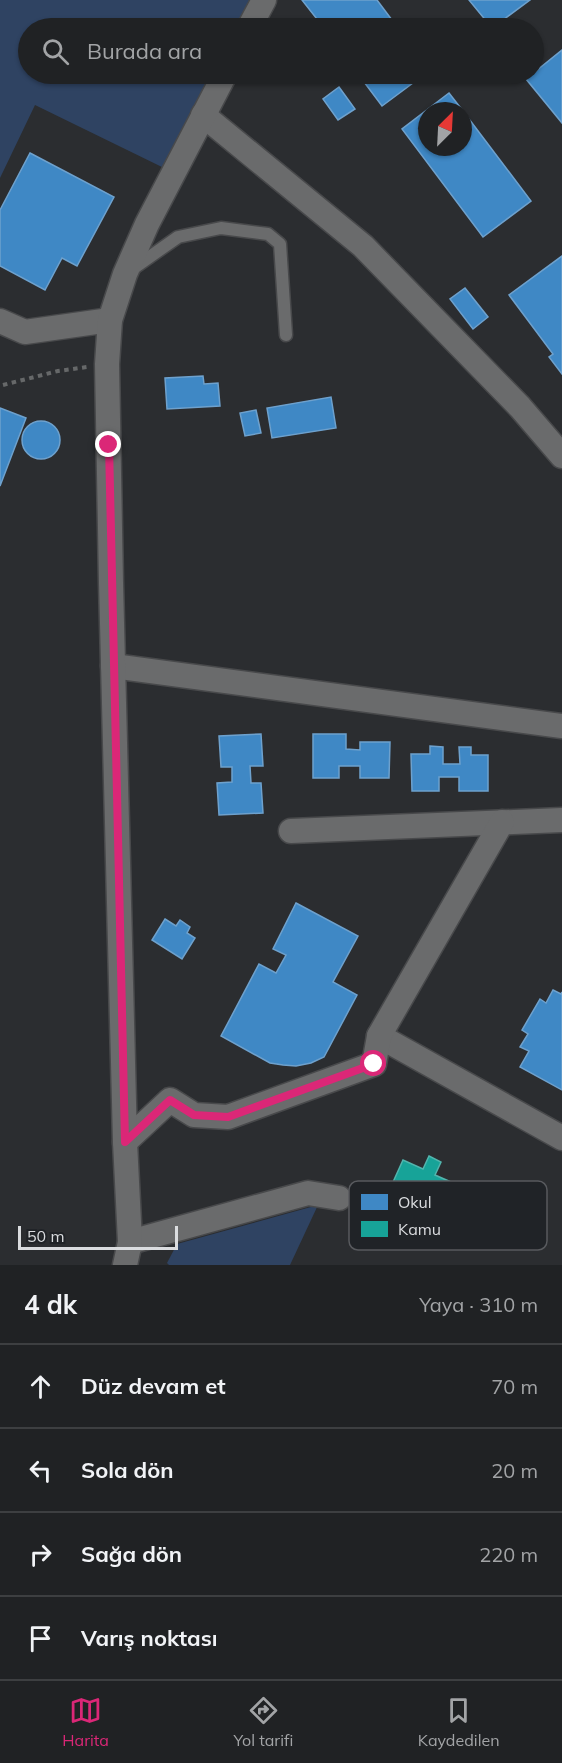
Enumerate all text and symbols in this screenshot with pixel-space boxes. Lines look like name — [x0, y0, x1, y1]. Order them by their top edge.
search box — [18, 18, 544, 84]
icon: search — [39, 35, 72, 68]
text: Burada ara — [87, 37, 202, 65]
north arrow — [418, 102, 472, 156]
route end — [95, 431, 121, 457]
route start — [360, 1050, 386, 1076]
legend — [349, 1181, 547, 1250]
text: Okul — [398, 1192, 432, 1212]
text: Kamu — [398, 1219, 441, 1239]
scale bar — [18, 1223, 178, 1250]
text: 50 m — [27, 1226, 64, 1246]
text: 4 dk — [24, 1288, 77, 1321]
text: Yaya · 310 m — [419, 1292, 538, 1317]
icon: ahead — [24, 1370, 57, 1403]
text: Düz devam et — [81, 1372, 226, 1400]
text: 70 m — [491, 1374, 538, 1399]
icon: left — [24, 1454, 57, 1487]
text: Sola dön — [81, 1456, 174, 1484]
text: 20 m — [491, 1458, 538, 1483]
icon: right — [24, 1538, 57, 1571]
text: Sağa dön — [81, 1540, 182, 1568]
text: 220 m — [479, 1542, 538, 1567]
icon: arrive — [24, 1622, 57, 1655]
text: Varış noktası — [81, 1624, 217, 1652]
tab: Harita — [62, 1694, 109, 1750]
tab: Yol tarifi — [234, 1694, 293, 1750]
tab: Kaydedilen — [418, 1694, 500, 1750]

